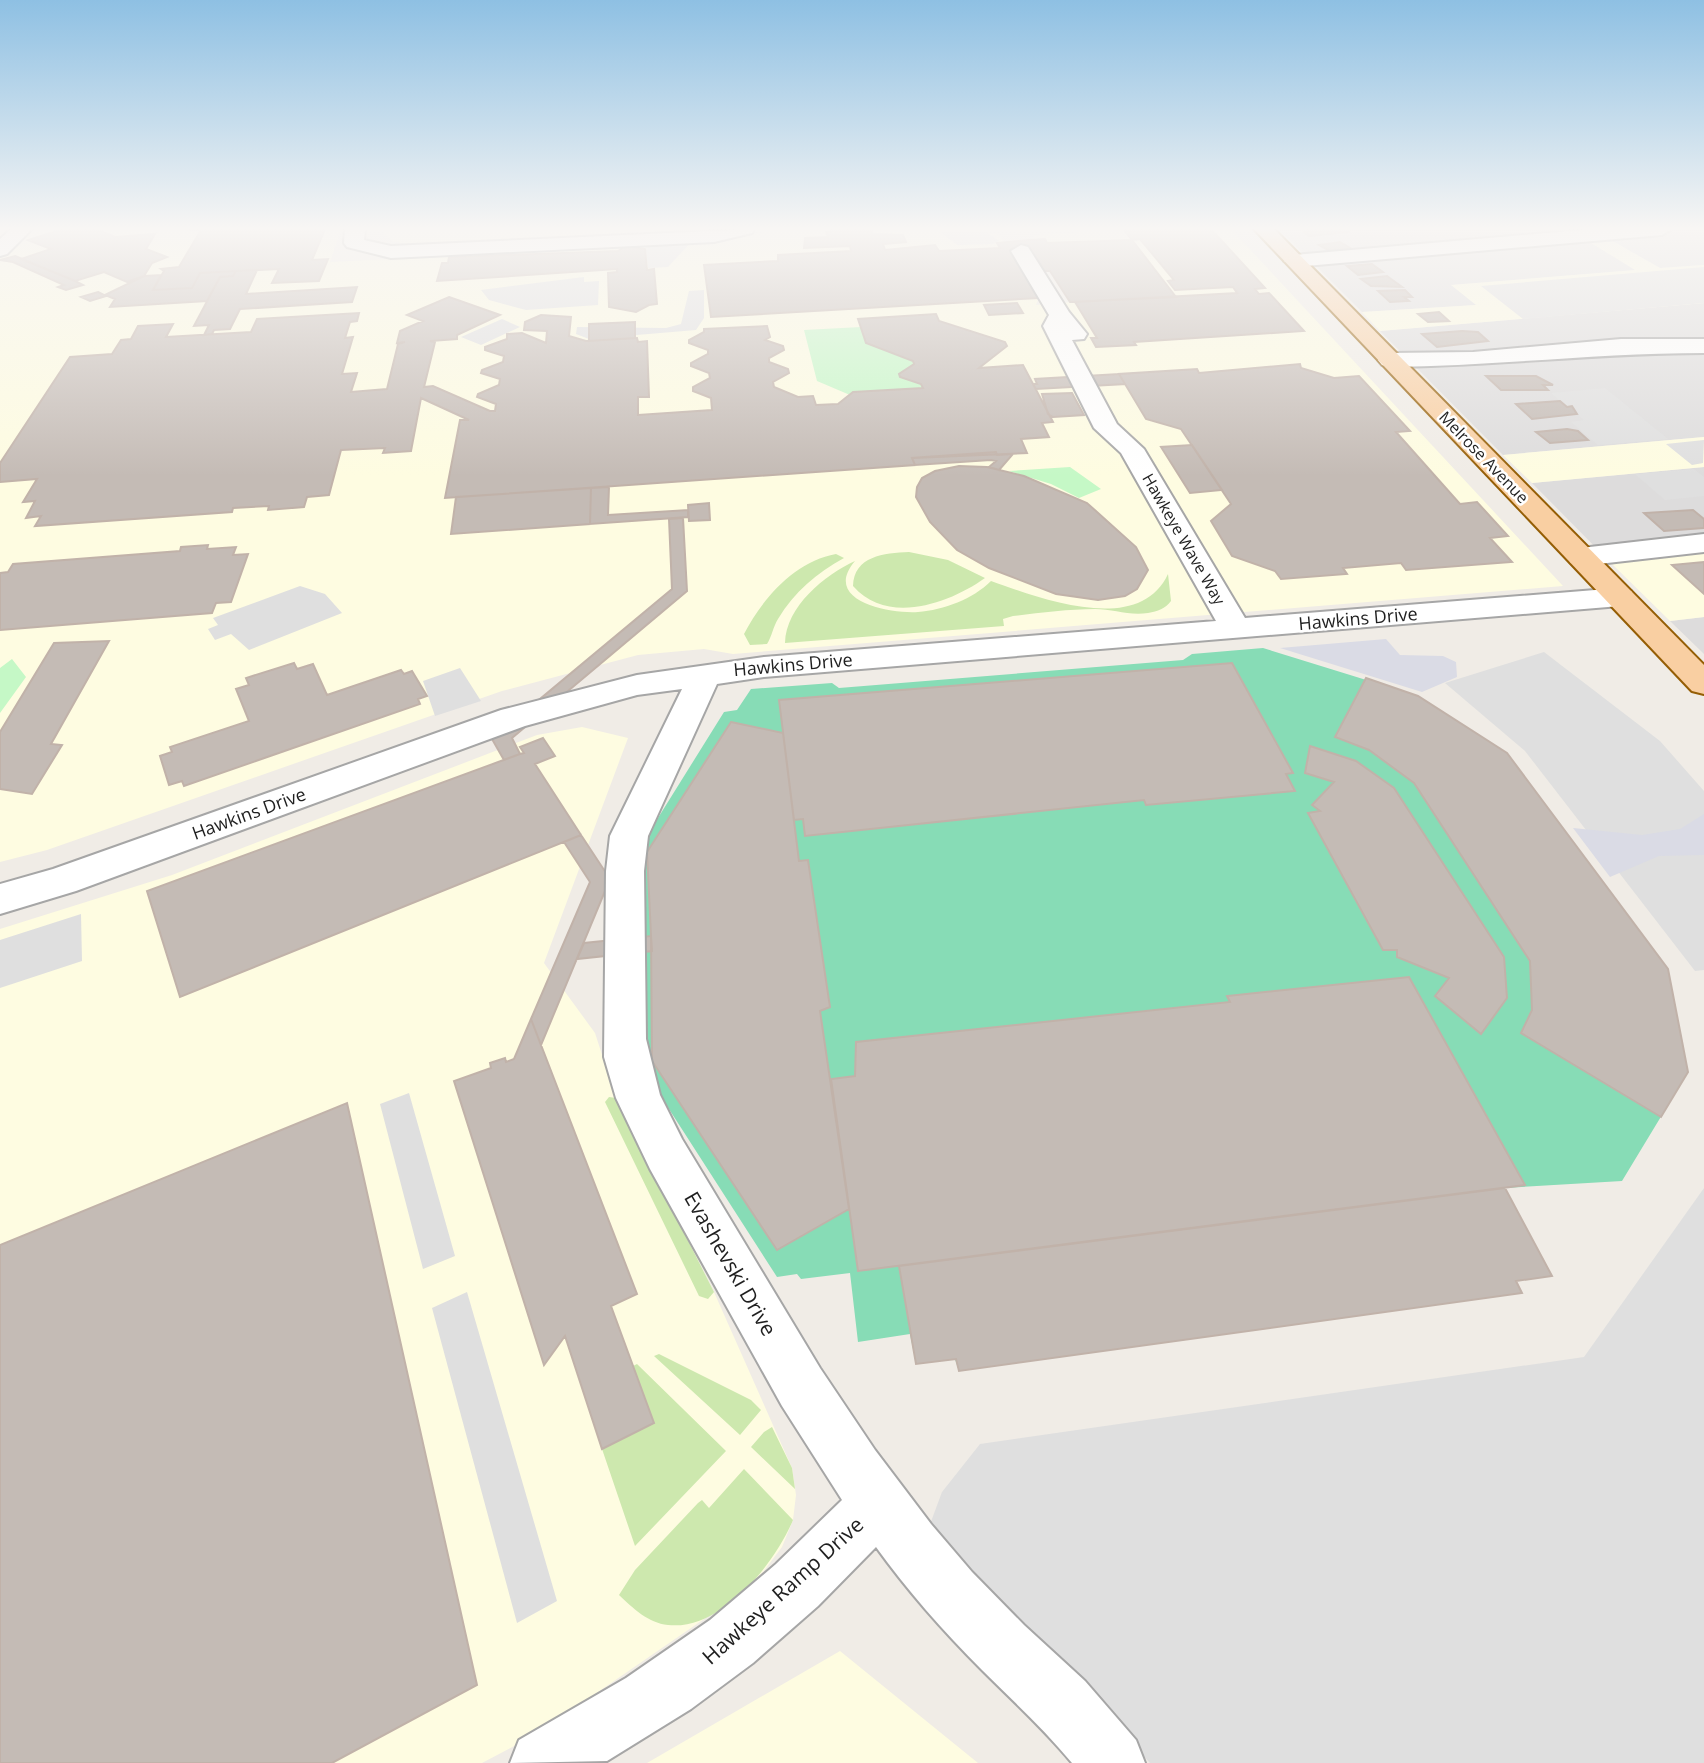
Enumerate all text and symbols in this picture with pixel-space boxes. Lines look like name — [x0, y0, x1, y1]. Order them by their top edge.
street label: Melrose Avenue — [1434, 406, 1534, 508]
street label: Hawkeye Wave Way — [1137, 469, 1231, 609]
street label: Hawkins Drive — [1297, 601, 1419, 635]
street label: Hawkins Drive — [732, 647, 854, 681]
street label: Hawkins Drive — [188, 781, 309, 845]
street label: Evashevski Drive — [678, 1186, 784, 1341]
street label: Hawkeye Ramp Drive — [696, 1510, 869, 1670]

